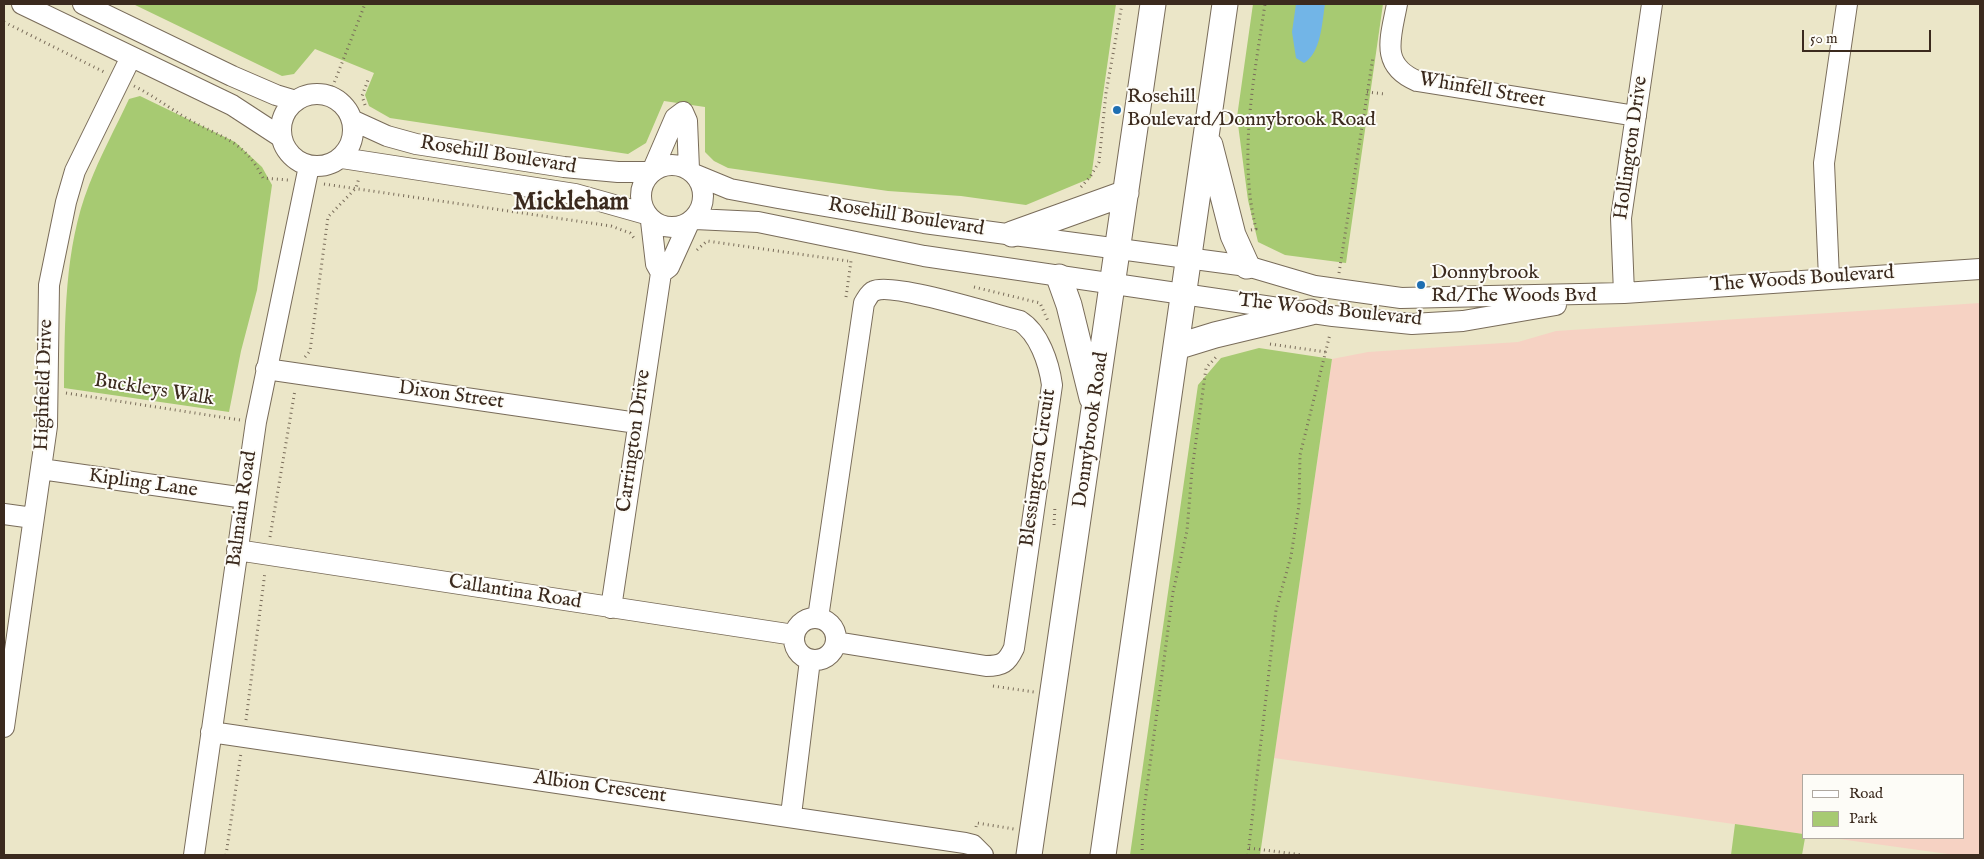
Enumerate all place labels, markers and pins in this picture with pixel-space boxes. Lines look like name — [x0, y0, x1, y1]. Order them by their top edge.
place label: Rosehill Boulevard/Donnybrook Road — [1127, 86, 1376, 133]
marker: Rosehill Boulevard/Donnybrook Road — [1111, 104, 1123, 116]
place label: Donnybrook Rd/The Woods Bvd — [1431, 262, 1597, 309]
marker: Donnybrook Rd/The Woods Bvd — [1415, 279, 1427, 291]

